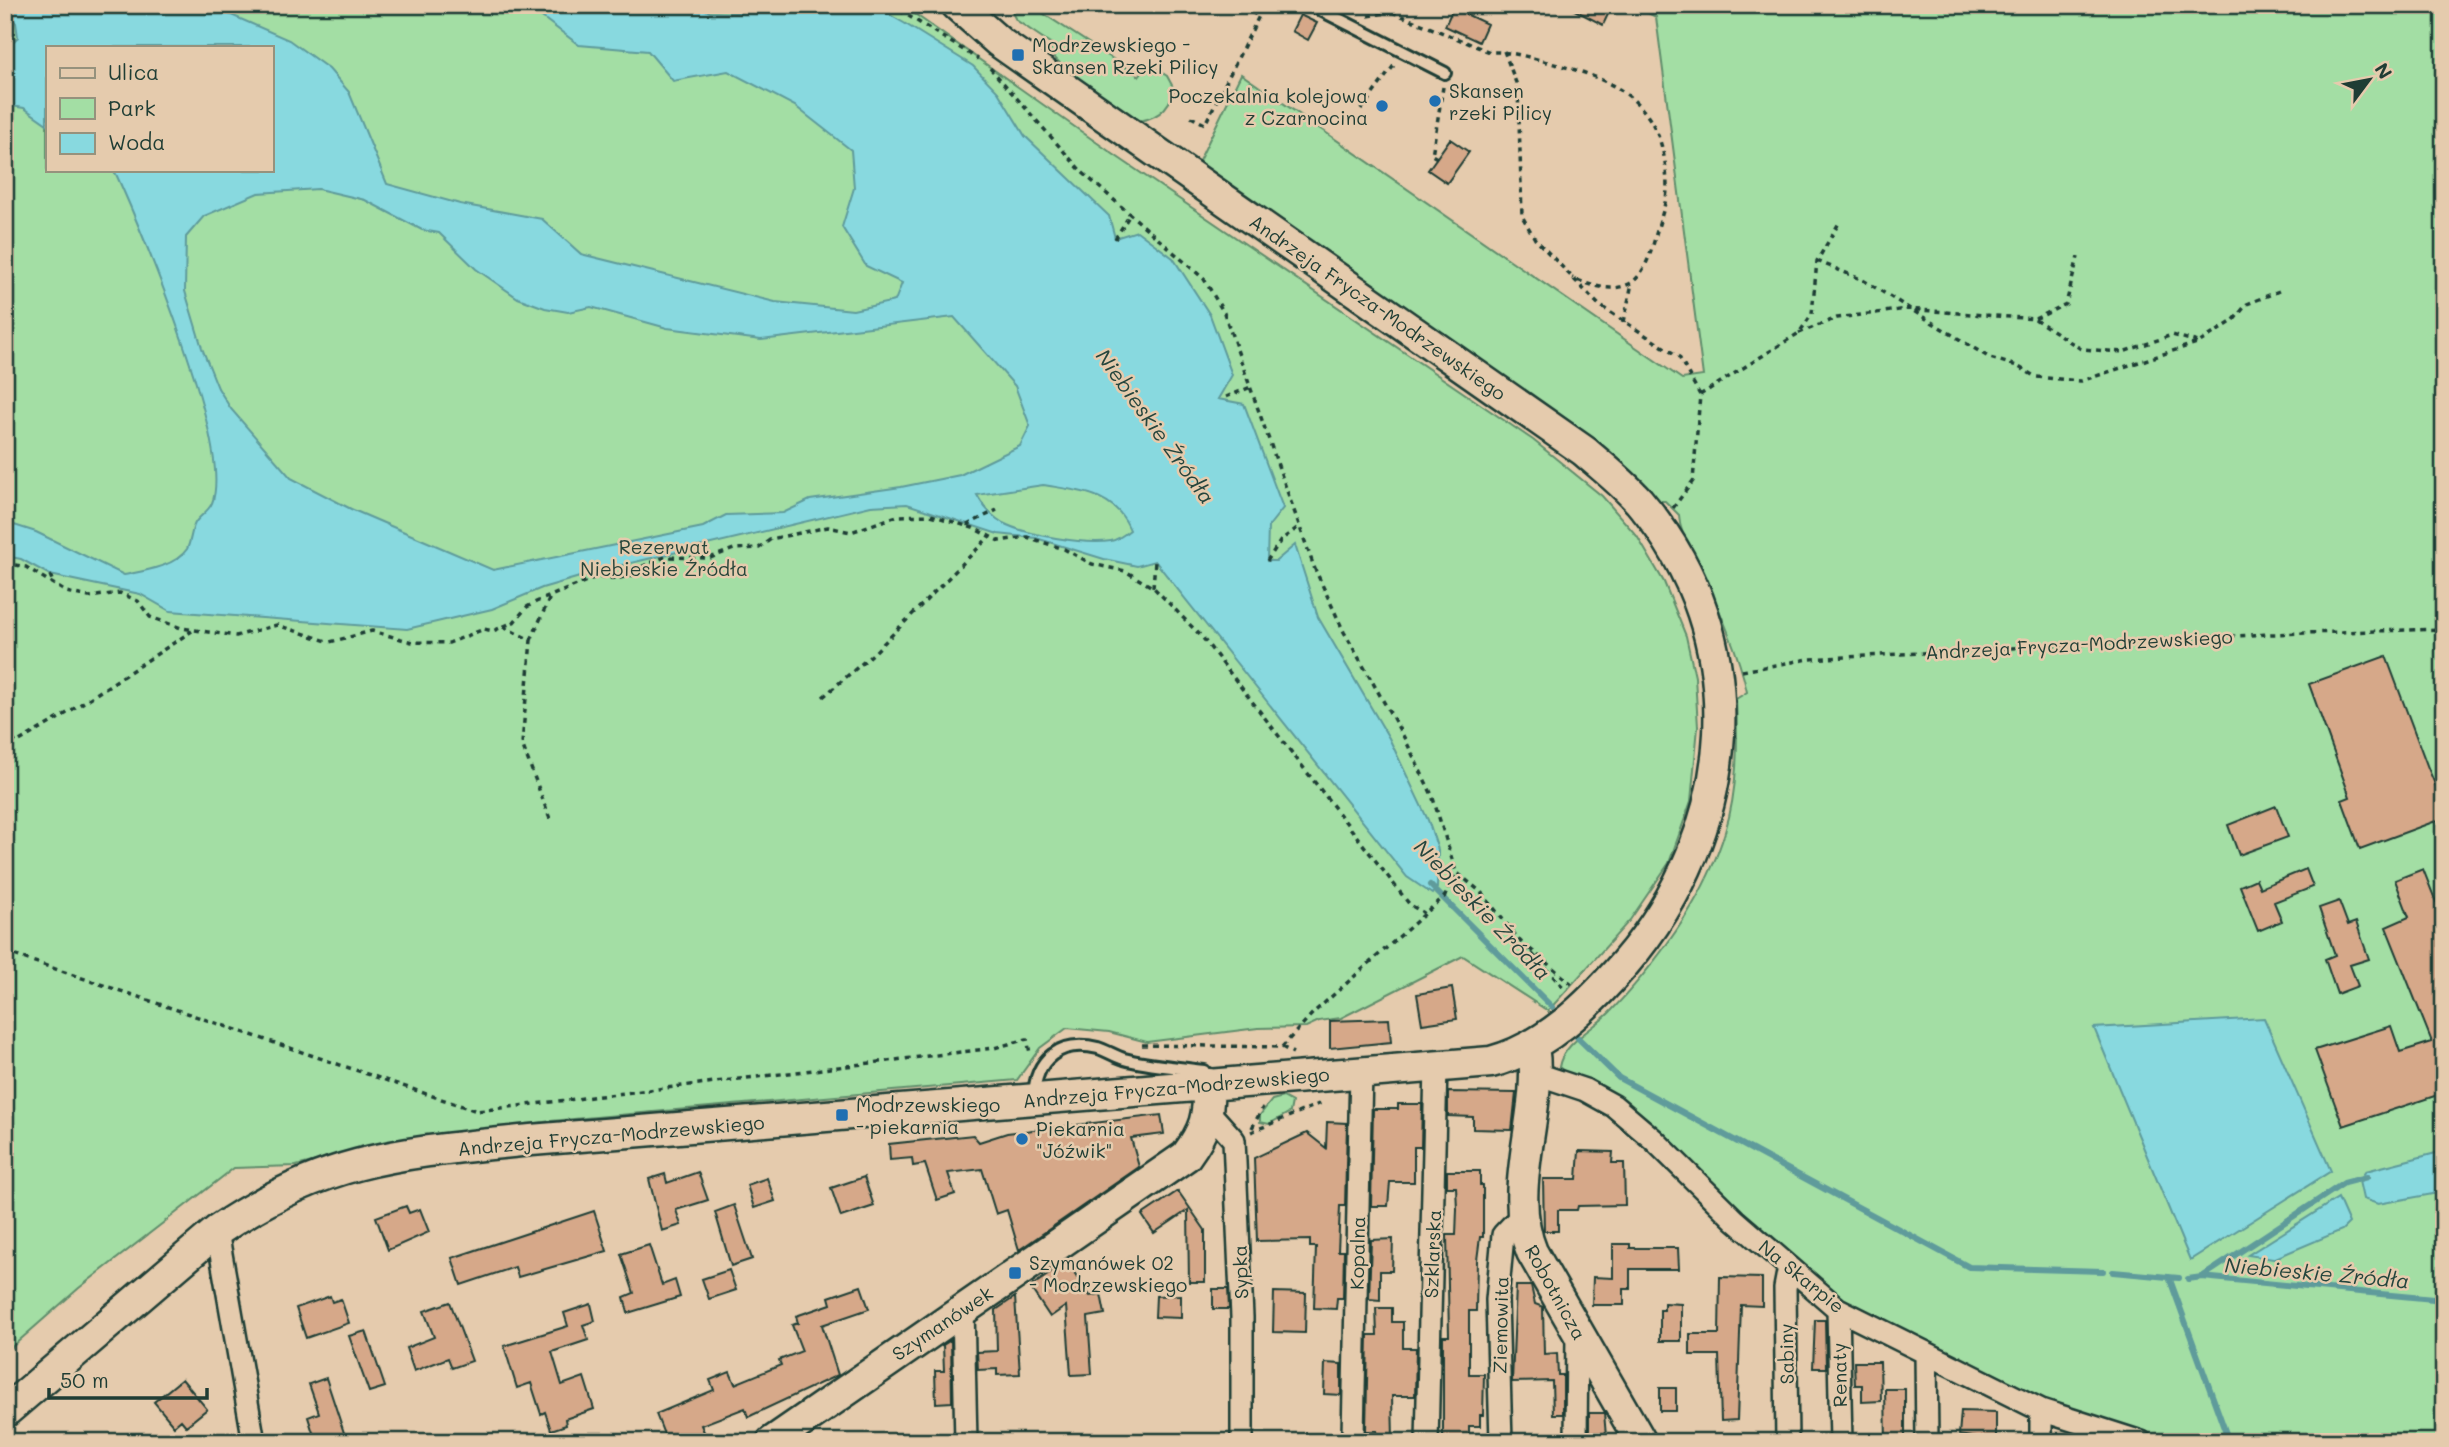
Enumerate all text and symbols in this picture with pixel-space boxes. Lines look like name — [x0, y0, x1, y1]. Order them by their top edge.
place label: Modrzewskiego - Skansen Rzeki Pilicy — [1032, 32, 1218, 79]
legend — [46, 46, 273, 172]
north arrow — [2334, 46, 2404, 116]
marker: Modrzewskiego - Skansen Rzeki Pilicy — [1010, 47, 1026, 63]
text: Ulica — [108, 58, 159, 85]
text: N — [2369, 58, 2398, 83]
place label: Skansen rzeki Pilicy — [1449, 78, 1552, 125]
place label: Poczekalnia kolejowa z Czarnocina — [1169, 83, 1368, 130]
marker: Skansen rzeki Pilicy — [1427, 93, 1443, 109]
text: Park — [108, 94, 156, 121]
marker: Poczekalnia kolejowa z Czarnocina — [1374, 98, 1390, 114]
text: Woda — [108, 128, 165, 155]
street label: Andrzeja Frycza-Modrzewskiego — [1245, 208, 1511, 406]
water label: Niebieskie Źródła — [1091, 343, 1221, 509]
park label: Rezerwat Niebieskie Źródła — [580, 534, 748, 581]
street label: Andrzeja Frycza-Modrzewskiego — [1925, 623, 2233, 665]
water label: Niebieskie Źródła — [1409, 833, 1557, 985]
street label: Andrzeja Frycza-Modrzewskiego — [1022, 1061, 1330, 1113]
place label: Modrzewskiego - piekarnia — [856, 1092, 1000, 1139]
marker: Modrzewskiego - piekarnia — [834, 1107, 850, 1123]
street label: Andrzeja Frycza-Modrzewskiego — [457, 1109, 765, 1161]
place label: Piekarnia "Jóźwik" — [1036, 1116, 1125, 1163]
marker: Piekarnia "Jóźwik" — [1014, 1131, 1030, 1147]
street label: Szklarska — [1418, 1209, 1446, 1299]
street label: Kopalna — [1344, 1216, 1370, 1290]
street label: Na Skarpie — [1754, 1234, 1850, 1318]
street label: Robotnicza — [1520, 1240, 1592, 1344]
street label: Sypka — [1227, 1244, 1253, 1300]
place label: Szymanówek 02 - Modrzewskiego — [1029, 1250, 1187, 1297]
water label: Niebieskie Źródła — [2224, 1250, 2410, 1294]
marker: Szymanówek 02 - Modrzewskiego — [1007, 1265, 1023, 1281]
street label: Ziemowita — [1487, 1276, 1513, 1374]
street label: Szymanówek — [887, 1280, 997, 1366]
street label: Sabiny — [1773, 1323, 1799, 1385]
street label: Renaty — [1826, 1342, 1852, 1408]
scale bar — [49, 1356, 206, 1400]
text: 50 m — [60, 1366, 109, 1393]

